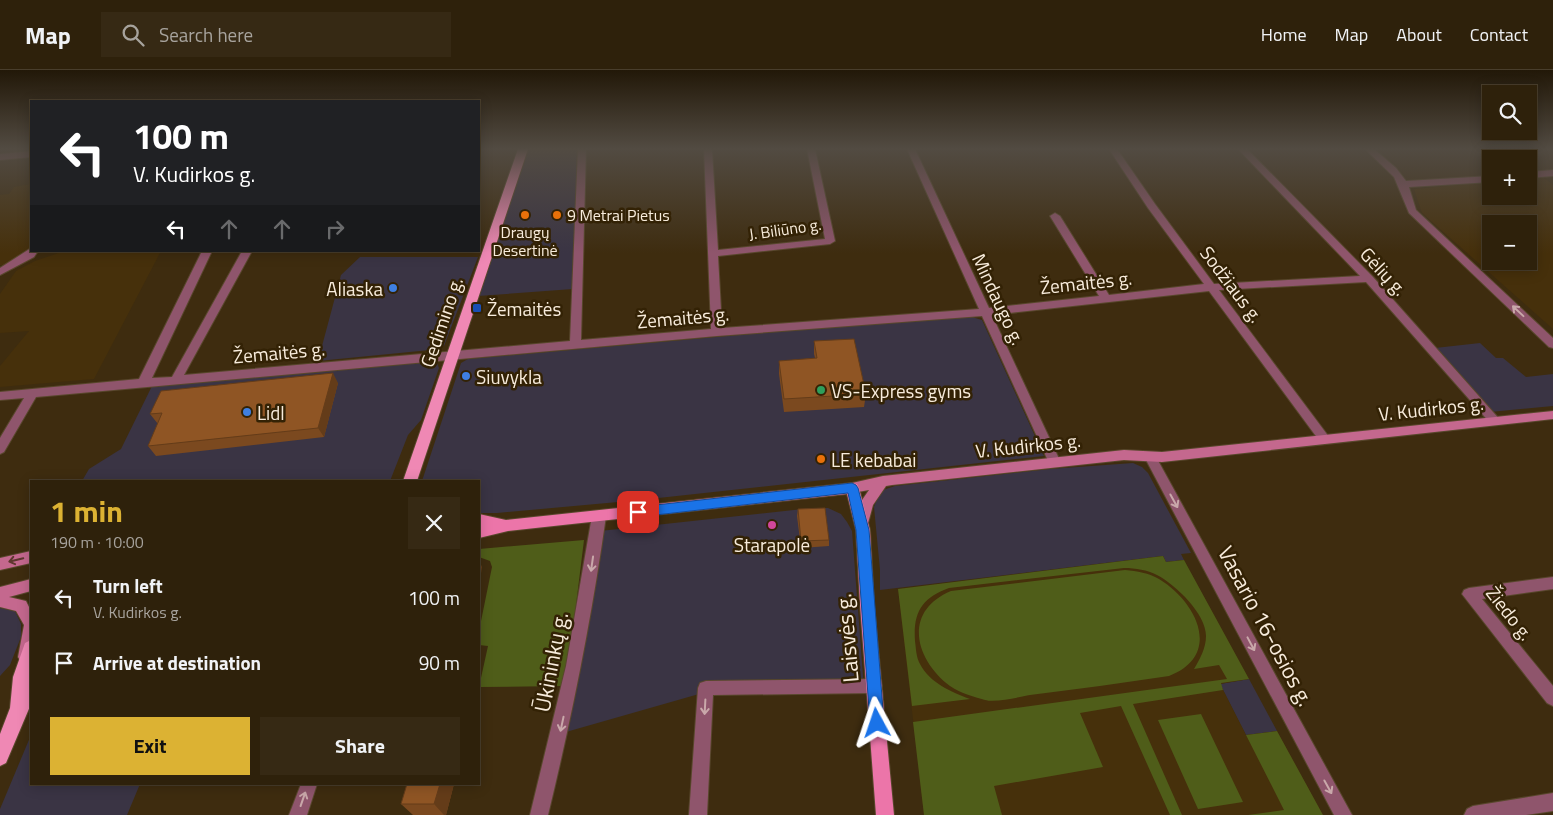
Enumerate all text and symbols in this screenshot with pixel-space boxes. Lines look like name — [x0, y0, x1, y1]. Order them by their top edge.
search box — [101, 12, 451, 57]
text: Map — [25, 17, 71, 53]
text: Search here — [159, 20, 253, 49]
icon: search — [119, 21, 147, 49]
text: Home — [1261, 21, 1307, 48]
text: Map — [1335, 21, 1368, 48]
text: About — [1396, 21, 1442, 48]
text: Contact — [1470, 21, 1528, 48]
map controls — [1482, 85, 1537, 270]
button: search — [1482, 85, 1537, 140]
text: 100 m — [133, 109, 229, 163]
icon: left — [50, 120, 115, 185]
button: + — [1482, 150, 1537, 205]
text: V. Kudirkos g. — [133, 157, 255, 191]
place label: 9 Metrai Pietus — [567, 203, 670, 227]
marker: Draugų Desertinė — [519, 209, 531, 221]
marker: 9 Metrai Pietus — [551, 209, 563, 221]
street label: J. Biliūno g. — [747, 212, 823, 246]
icon: left — [162, 215, 190, 243]
icon: ahead — [215, 215, 243, 243]
icon: ahead — [268, 215, 296, 243]
icon: right — [321, 215, 349, 243]
button: − — [1482, 215, 1537, 270]
place label: Draugų Desertinė — [492, 220, 558, 262]
street label: Sodžiaus g. — [1193, 239, 1271, 329]
street label: Gėlių g. — [1354, 240, 1414, 302]
street label: Mindaugo g. — [965, 249, 1033, 349]
street label: Žemaitės g. — [1039, 263, 1133, 301]
street label: Gedimino g. — [412, 273, 470, 371]
place label: Aliaska — [326, 274, 383, 303]
marker: Aliaska — [387, 282, 399, 294]
place label: Žemaitės — [487, 294, 561, 323]
street label: Žemaitės g. — [636, 299, 730, 335]
marker: Žemaitės — [471, 302, 483, 314]
one-way arrow — [1511, 305, 1524, 317]
street label: Žemaitės g. — [232, 334, 326, 370]
place label: Siuvykla — [476, 362, 542, 391]
marker: Siuvykla — [460, 370, 472, 382]
place label: VS-Express gyms — [831, 376, 971, 405]
marker: VS-Express gyms — [815, 384, 827, 396]
street label: V. Kudirkos g. — [1377, 388, 1485, 428]
place label: Lidl — [257, 398, 285, 427]
marker: Lidl — [241, 406, 253, 418]
street label: V. Kudirkos g. — [974, 425, 1082, 465]
place label: LE kebabai — [831, 445, 916, 474]
marker: LE kebabai — [815, 453, 827, 465]
text: 1 min — [50, 488, 123, 534]
pin — [617, 491, 659, 533]
one-way arrow — [1169, 493, 1179, 508]
button: close — [408, 497, 460, 549]
icon: arrive — [624, 498, 652, 526]
marker: Starapolė — [766, 519, 778, 531]
text: 190 m · 10:00 — [50, 530, 144, 554]
place label: Starapolė — [734, 530, 810, 559]
street label: Vasario 16-osios g. — [1209, 540, 1323, 712]
one-way arrow — [8, 556, 24, 565]
one-way arrow — [587, 556, 597, 572]
text: Turn left — [93, 571, 163, 600]
street label: Žiedo g. — [1479, 580, 1541, 646]
text: 100 m — [408, 583, 460, 612]
icon: left — [50, 584, 78, 612]
street label: Laisvės g. — [826, 592, 868, 684]
text: V. Kudirkos g. — [93, 600, 182, 624]
street label: Ūkininkų g. — [525, 609, 577, 715]
one-way arrow — [1246, 636, 1256, 651]
text: Arrive at destination — [93, 648, 261, 677]
text: 90 m — [419, 648, 460, 677]
icon: arrive — [50, 649, 78, 677]
position arrow — [850, 696, 902, 748]
one-way arrow — [700, 699, 709, 715]
one-way arrow — [557, 716, 566, 732]
button: Exit — [50, 717, 250, 775]
button: Share — [260, 717, 460, 775]
one-way arrow — [1323, 779, 1333, 794]
one-way arrow — [299, 792, 308, 808]

